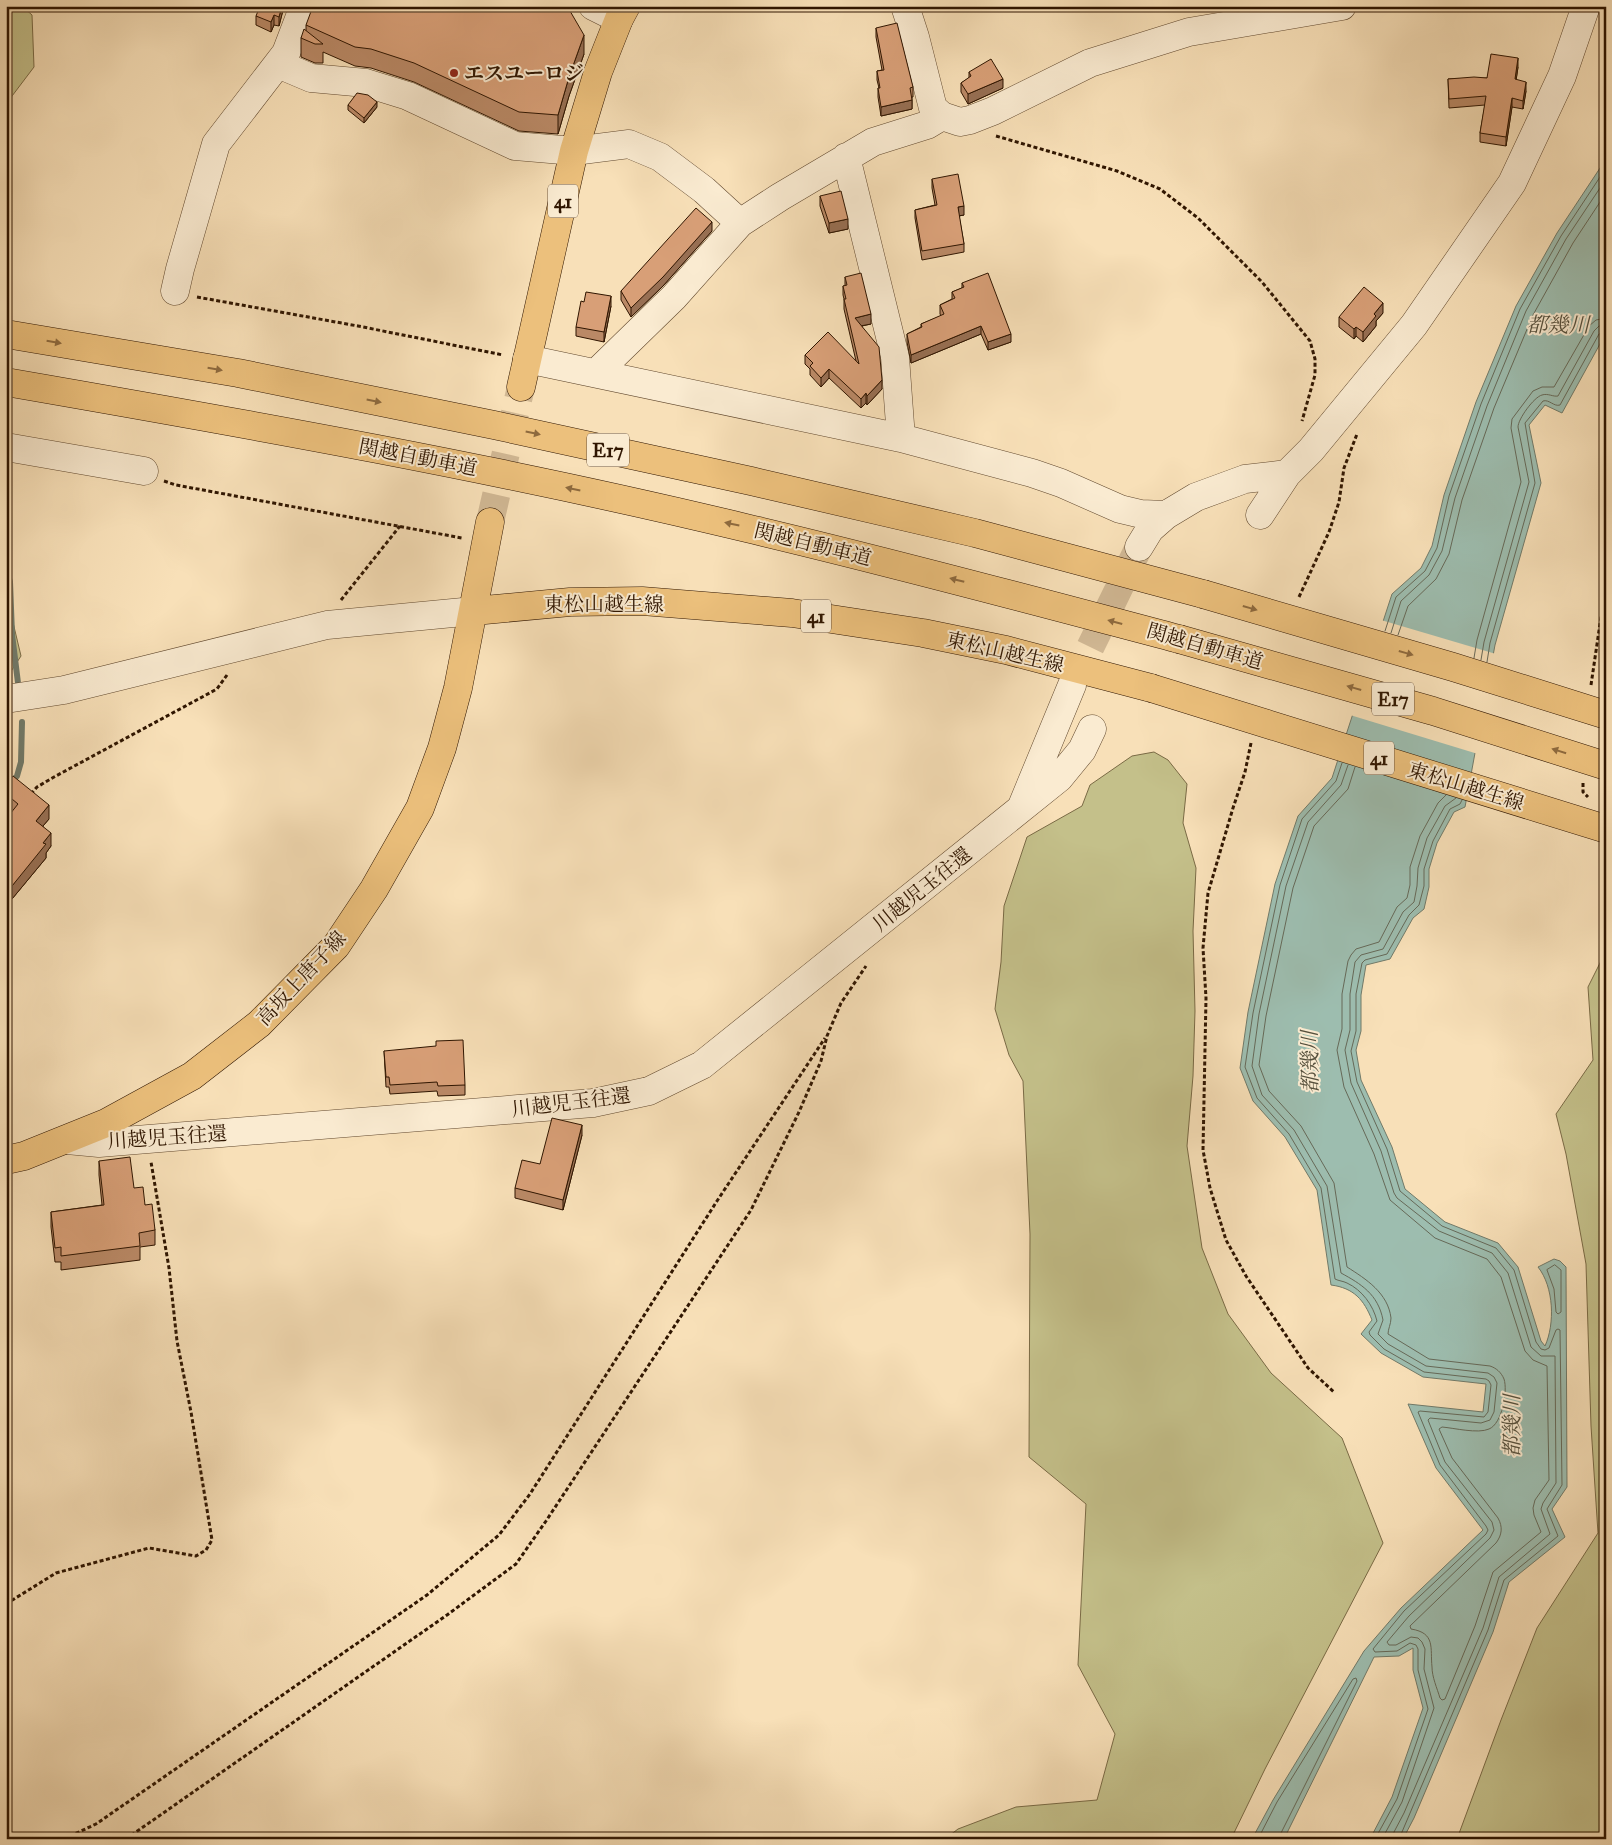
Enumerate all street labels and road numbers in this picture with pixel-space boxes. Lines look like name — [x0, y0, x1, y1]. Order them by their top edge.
road number: 41 — [548, 185, 578, 218]
street label: 関越自動車道 — [357, 434, 479, 480]
road number: E17 — [587, 434, 629, 466]
street label: 関越自動車道 — [752, 518, 874, 570]
street label: 東松山越生線 — [544, 592, 664, 616]
road number: 41 — [801, 600, 831, 632]
street label: 関越自動車道 — [1144, 618, 1266, 674]
street label: 東松山越生線 — [944, 627, 1066, 677]
road number: E17 — [1372, 682, 1414, 716]
road number: 41 — [1364, 741, 1394, 774]
street label: 東松山越生線 — [1405, 757, 1527, 815]
street label: 川越児玉往還 — [868, 842, 976, 936]
street label: 高坂上唐子線 — [251, 926, 351, 1030]
street label: 川越児玉往還 — [510, 1083, 632, 1121]
street label: 川越児玉往還 — [106, 1121, 228, 1153]

